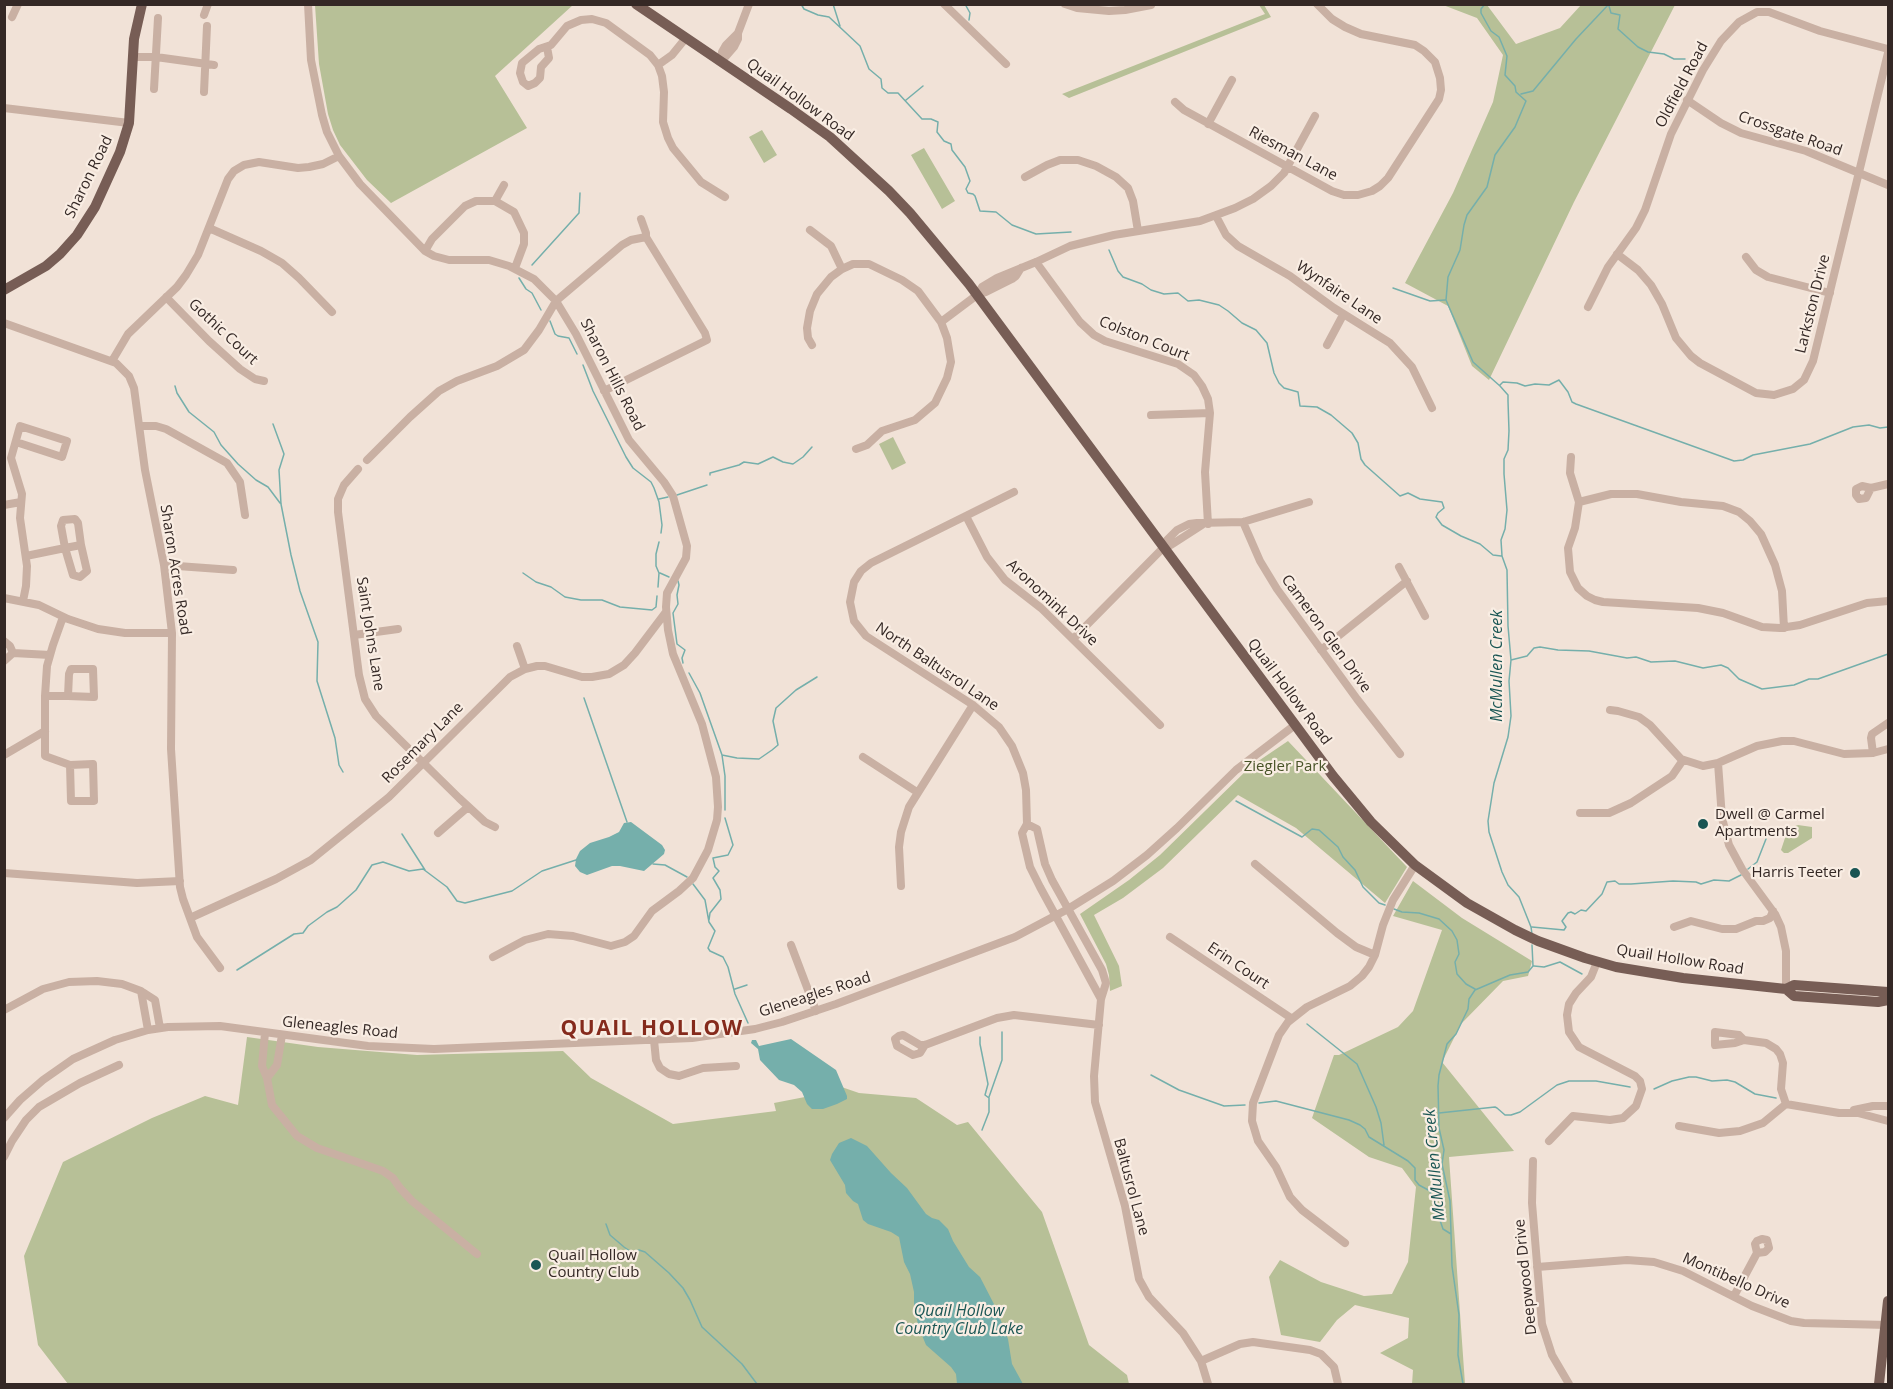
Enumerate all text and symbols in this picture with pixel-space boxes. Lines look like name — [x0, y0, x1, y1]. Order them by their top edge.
street label: Oldfield Road — [1652, 39, 1712, 131]
street label: Quail Hollow Road — [743, 55, 857, 145]
street label: Crossgate Road — [1736, 108, 1844, 160]
street label: Riesman Lane — [1246, 123, 1340, 185]
street label: Sharon Road — [61, 133, 117, 221]
street label: Larkston Drive — [1792, 253, 1834, 355]
street label: Wynfaire Lane — [1293, 258, 1385, 328]
street label: Gothic Court — [185, 295, 261, 369]
street label: Colston Court — [1096, 313, 1192, 365]
street label: Sharon Hills Road — [576, 316, 648, 434]
street label: Sharon Acres Road — [156, 503, 194, 637]
street label: Aronomink Drive — [1003, 556, 1101, 650]
street label: Cameron Glen Drive — [1277, 572, 1375, 696]
street label: Saint Johns Lane — [352, 576, 388, 692]
water label: McMullen Creek — [1487, 610, 1507, 722]
street label: North Baltusrol Lane — [872, 619, 1002, 715]
street label: Quail Hollow Road — [1243, 635, 1335, 749]
street label: Rosemary Lane — [379, 699, 467, 787]
park label: Ziegler Park — [1244, 758, 1326, 776]
place label: Dwell @ Carmel Apartments — [1715, 806, 1825, 841]
marker: Dwell @ Carmel Apartments — [1696, 817, 1710, 831]
place label: Harris Teeter — [1752, 864, 1843, 882]
marker: Harris Teeter — [1848, 866, 1862, 880]
street label: Erin Court — [1204, 939, 1272, 993]
street label: Quail Hollow Road — [1615, 941, 1745, 979]
street label: Gleneagles Road — [757, 968, 873, 1022]
street label: Gleneagles Road — [281, 1013, 399, 1043]
district label: QUAIL HOLLOW — [561, 1016, 743, 1042]
water label: McMullen Creek — [1421, 1108, 1449, 1222]
street label: Baltusrol Lane — [1109, 1136, 1153, 1238]
street label: Deepwood Drive — [1511, 1218, 1541, 1336]
place label: Quail Hollow Country Club — [548, 1247, 639, 1282]
street label: Montibello Drive — [1680, 1249, 1792, 1313]
marker: Quail Hollow Country Club — [529, 1258, 543, 1272]
water label: Quail Hollow Country Club Lake — [895, 1301, 1023, 1339]

